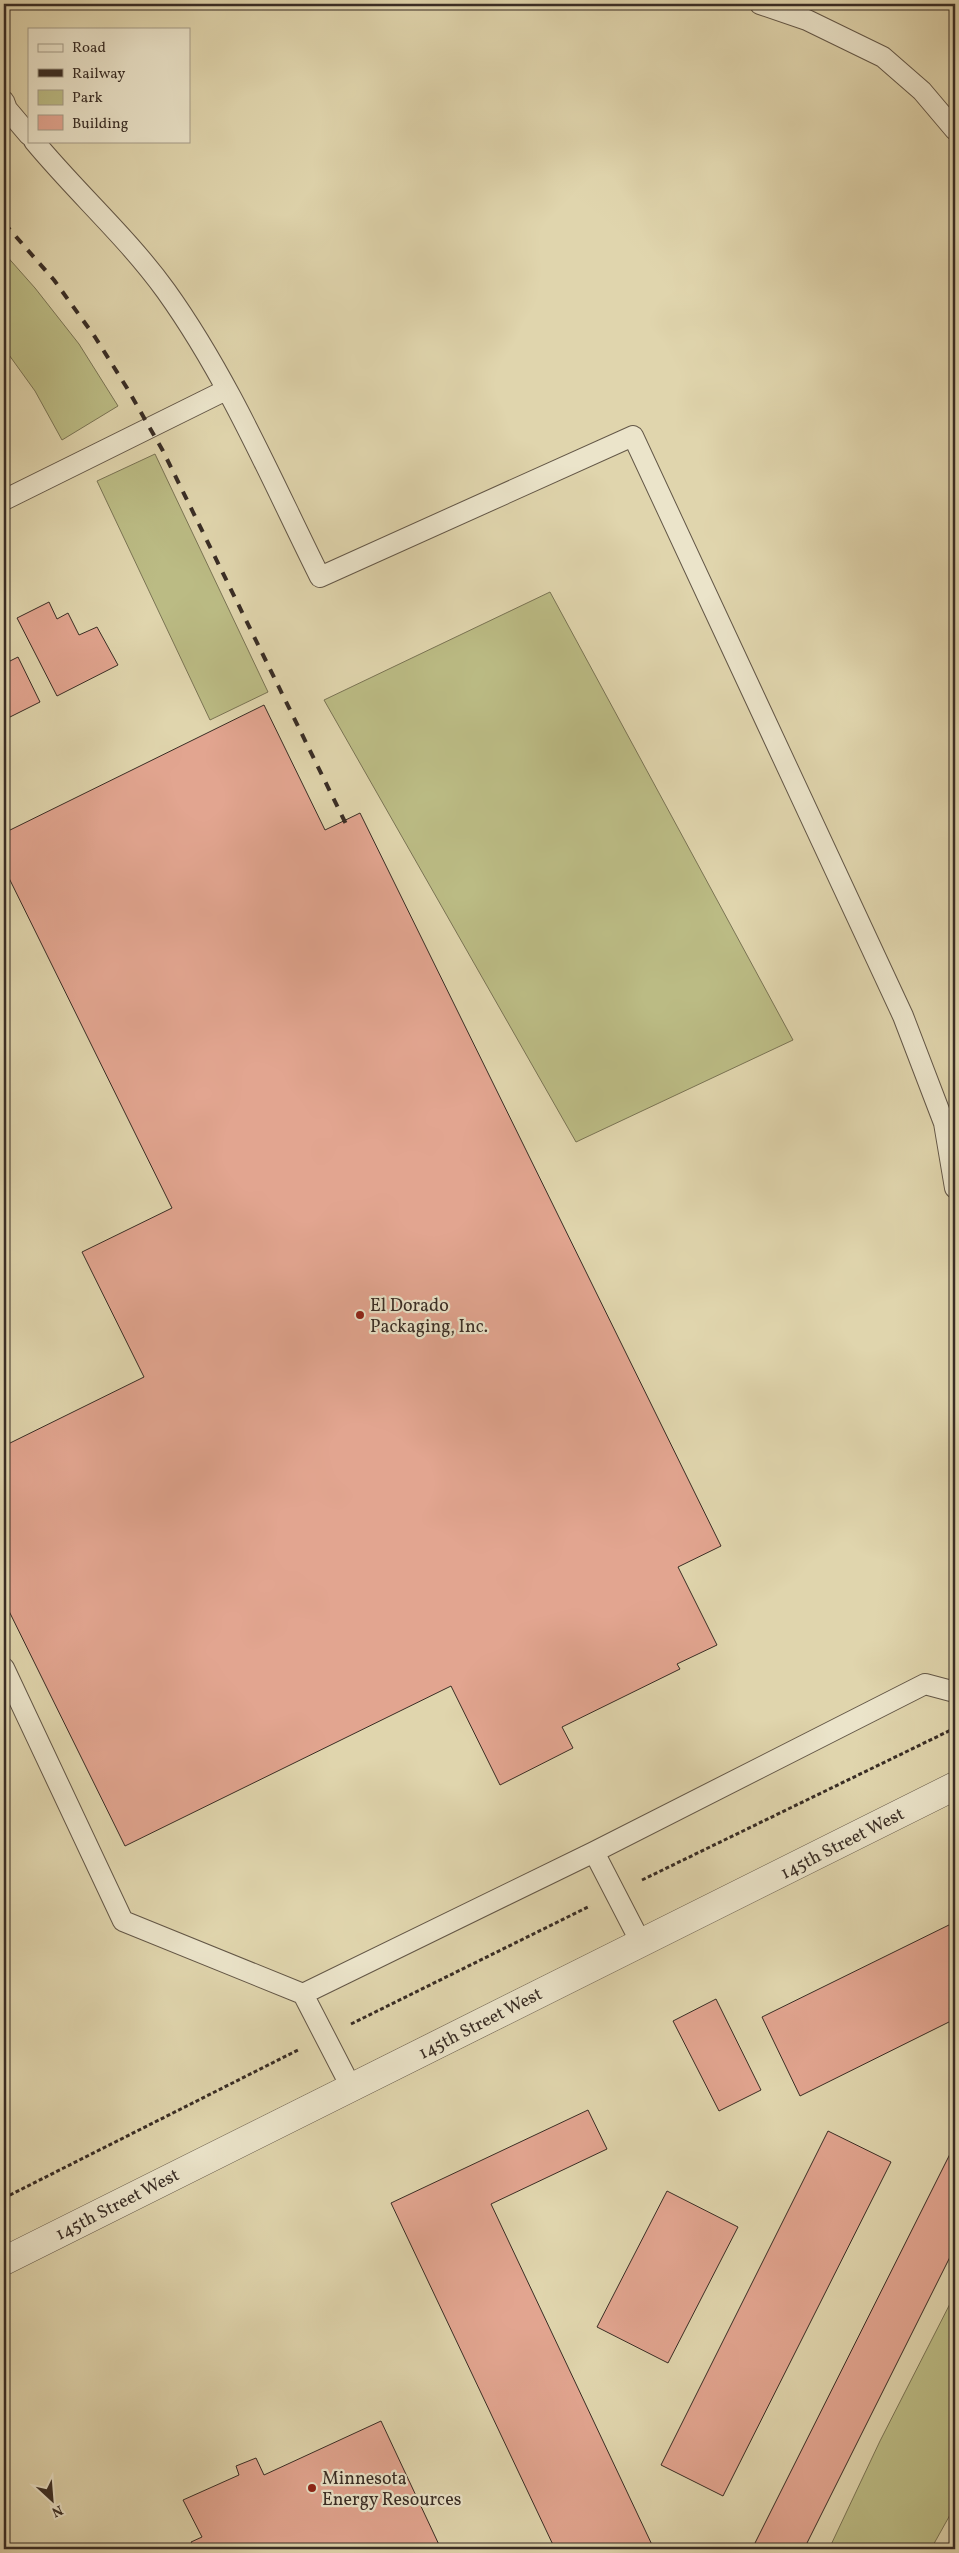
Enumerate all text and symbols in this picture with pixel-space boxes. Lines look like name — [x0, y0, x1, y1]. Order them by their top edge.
legend — [28, 28, 190, 142]
text: Road — [72, 38, 106, 59]
text: Railway — [72, 64, 125, 85]
text: Park — [72, 88, 103, 109]
text: Building — [72, 114, 129, 135]
place label: El Dorado Packaging, Inc. — [370, 1294, 488, 1340]
marker: El Dorado Packaging, Inc. — [354, 1309, 366, 1321]
street label: 145th Street West — [776, 1802, 909, 1886]
street label: 145th Street West — [414, 1982, 547, 2066]
street label: 145th Street West — [51, 2163, 184, 2247]
place label: Minnesota Energy Resources — [322, 2467, 461, 2513]
north arrow — [28, 2476, 78, 2526]
marker: Minnesota Energy Resources — [306, 2482, 318, 2494]
text: N — [48, 2500, 66, 2521]

